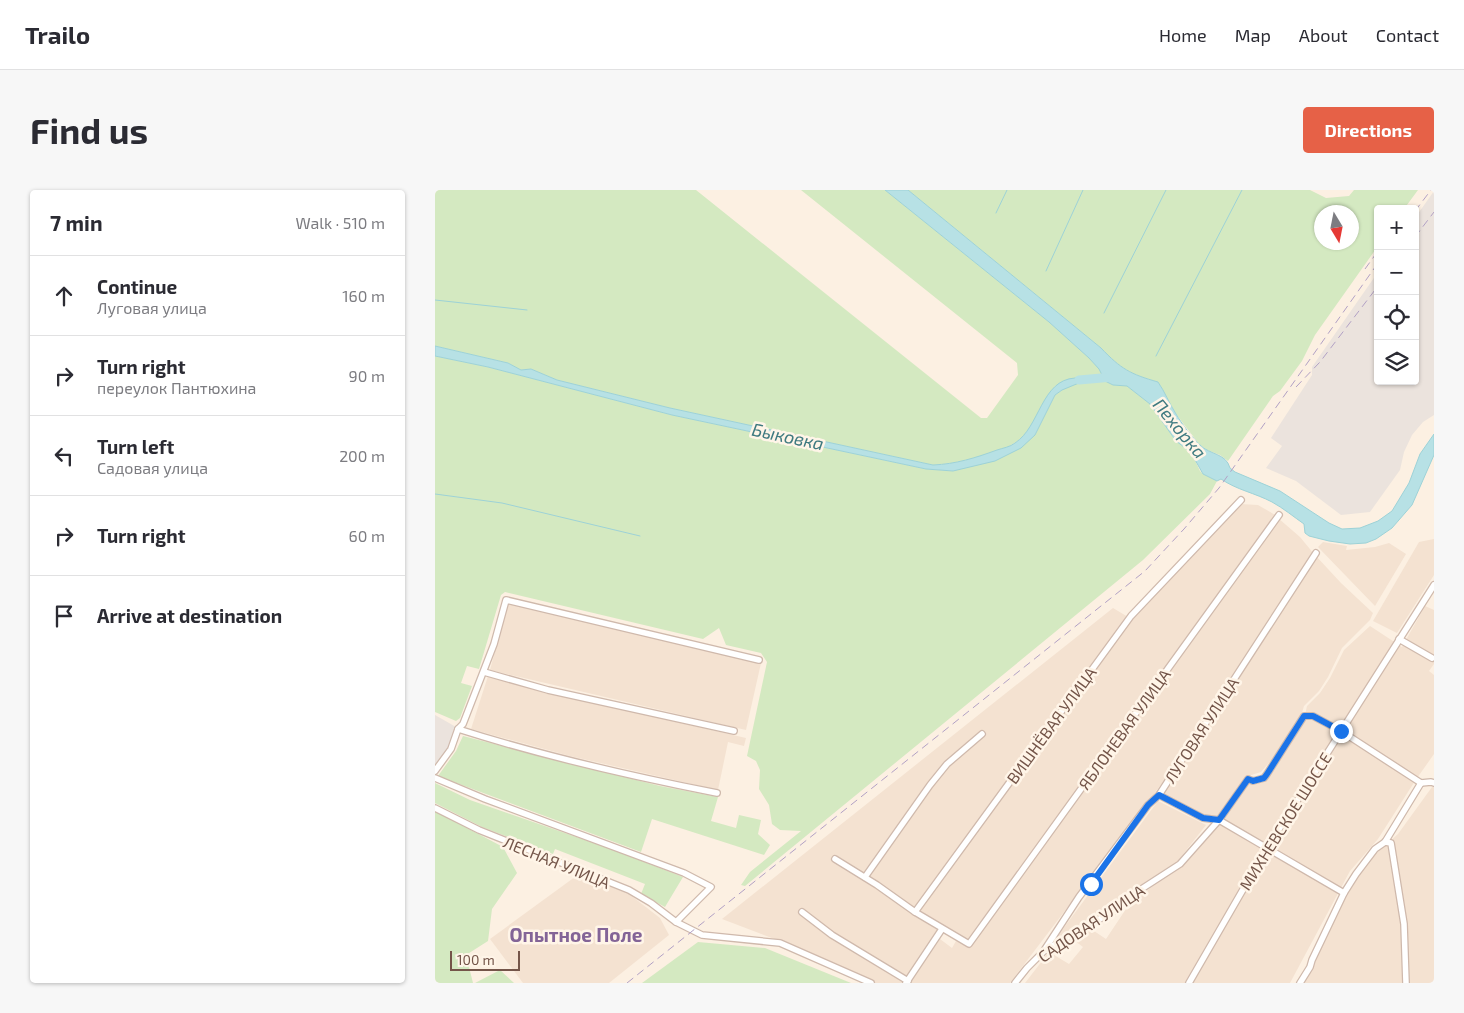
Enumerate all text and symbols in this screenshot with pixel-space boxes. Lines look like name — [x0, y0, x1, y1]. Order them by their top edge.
text: Trailo — [25, 20, 90, 49]
text: Home — [1159, 24, 1207, 46]
text: Map — [1235, 24, 1271, 46]
text: About — [1299, 24, 1348, 46]
text: Contact — [1376, 24, 1439, 46]
button: Directions — [1303, 107, 1434, 153]
text: Find us — [30, 109, 148, 151]
north arrow — [1314, 205, 1359, 250]
map controls — [1374, 205, 1419, 385]
button: + — [1374, 205, 1419, 250]
text: 7 min — [50, 210, 103, 235]
text: Walk · 510 m — [295, 213, 385, 232]
button: − — [1374, 250, 1419, 295]
text: Continue — [97, 275, 177, 298]
icon: ahead — [50, 282, 78, 310]
text: 160 m — [342, 286, 385, 305]
button: locate — [1374, 295, 1419, 340]
text: Луговая улица — [97, 298, 207, 317]
button: layers — [1374, 340, 1419, 385]
text: Turn right — [97, 355, 185, 378]
icon: right — [50, 362, 78, 390]
text: 90 m — [349, 366, 385, 385]
text: переулок Пантюхина — [97, 378, 256, 397]
water label: Пехорка — [1149, 394, 1211, 462]
water label: Быковка — [750, 418, 826, 454]
text: Turn left — [97, 435, 174, 458]
icon: left — [50, 442, 78, 470]
text: 200 m — [339, 446, 385, 465]
text: Садовая улица — [97, 458, 208, 477]
icon: right — [50, 522, 78, 550]
text: Turn right — [97, 524, 185, 547]
text: 60 m — [349, 526, 385, 545]
icon: arrive — [50, 602, 78, 630]
text: Arrive at destination — [97, 604, 282, 627]
street label: ВИШНЁВАЯ УЛИЦА — [1002, 663, 1100, 787]
street label: ЯБЛОНЕВАЯ УЛИЦА — [1074, 665, 1174, 793]
street label: ЛУГОВАЯ УЛИЦА — [1160, 674, 1242, 786]
route end — [1330, 720, 1353, 743]
street label: МИХНЕВСКОЕ ШОССЕ — [1235, 749, 1335, 893]
street label: ЛЕСНАЯ УЛИЦА — [501, 832, 613, 892]
route start — [1080, 873, 1103, 896]
street label: САДОВАЯ УЛИЦА — [1034, 880, 1148, 966]
district label: Опытное Поле — [510, 923, 643, 946]
scale bar — [450, 948, 520, 971]
text: 100 m — [457, 951, 495, 968]

